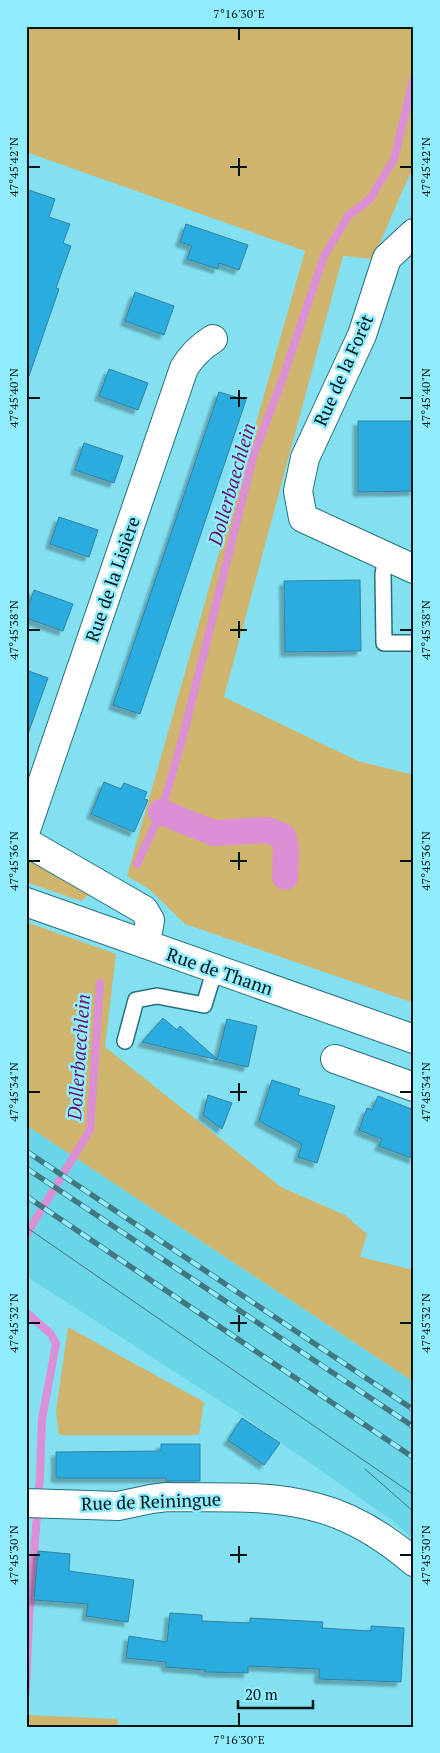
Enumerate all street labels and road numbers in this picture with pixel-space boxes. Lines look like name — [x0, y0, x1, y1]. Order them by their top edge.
street label: Rue de la Forêt — [308, 310, 378, 430]
street label: Rue de la Lisière — [79, 513, 145, 645]
street label: Rue de Thann — [164, 942, 277, 1000]
street label: Rue de Reiningue — [81, 1487, 221, 1515]

